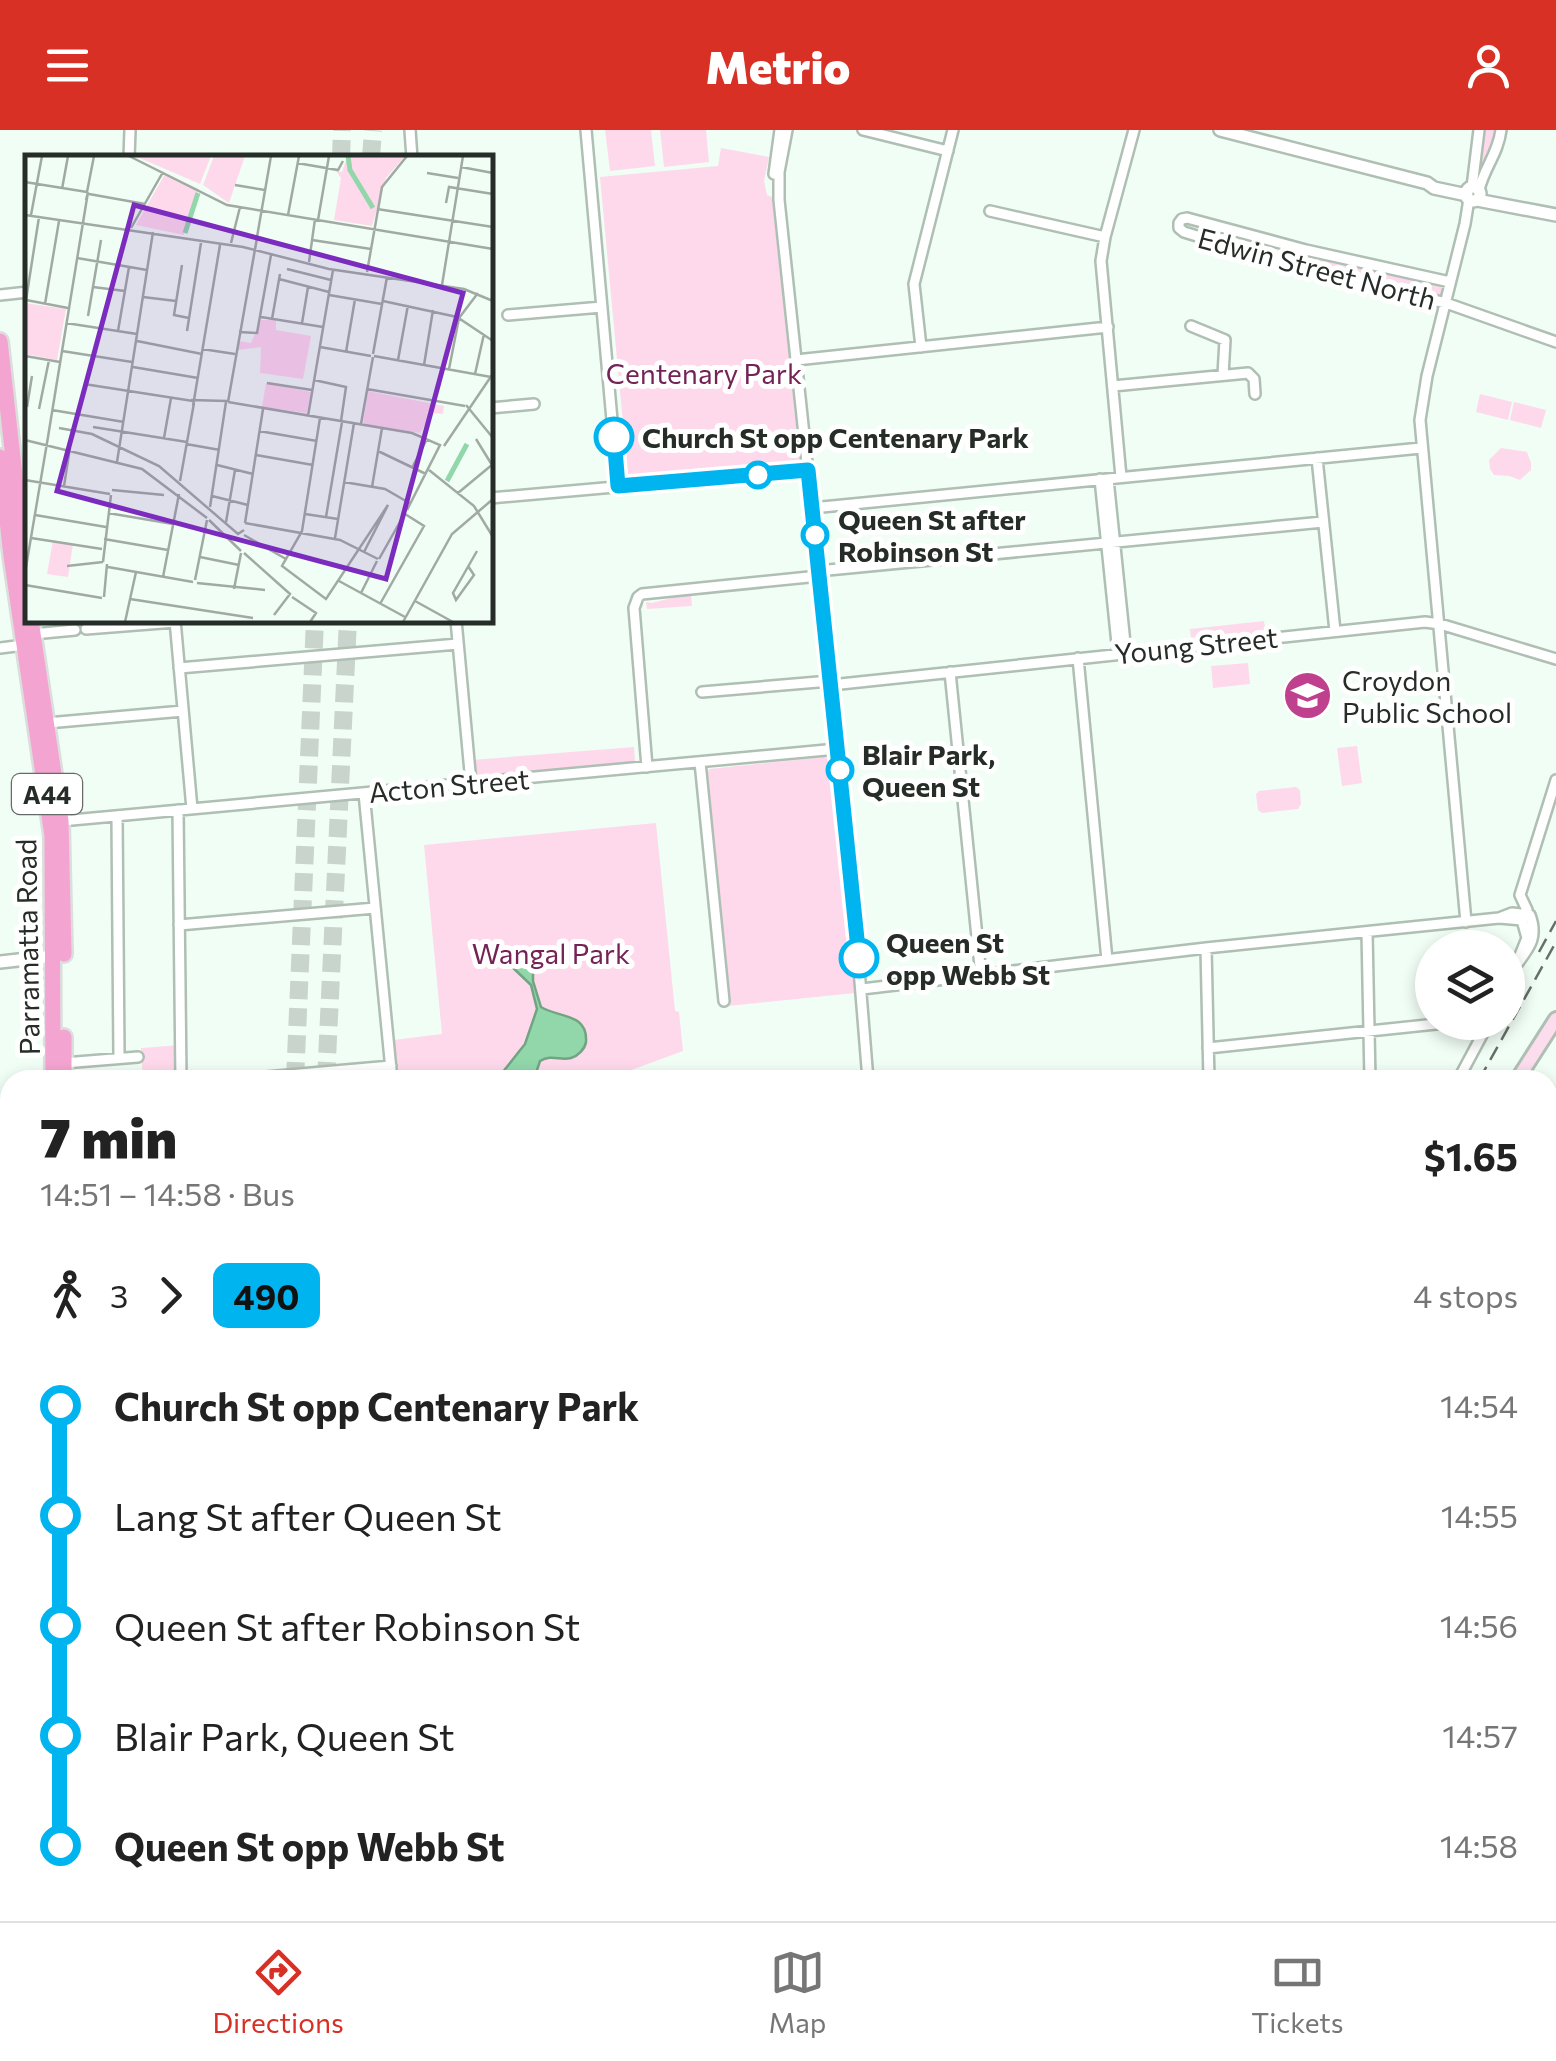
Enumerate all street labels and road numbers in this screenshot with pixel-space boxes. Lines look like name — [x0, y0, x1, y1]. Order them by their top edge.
street label: Edwin Street North — [1194, 220, 1440, 316]
street label: Young Street — [1113, 620, 1279, 670]
street label: Acton Street — [367, 761, 531, 809]
road number: A44 — [12, 774, 82, 814]
street label: Parramatta Road — [8, 839, 46, 1055]

